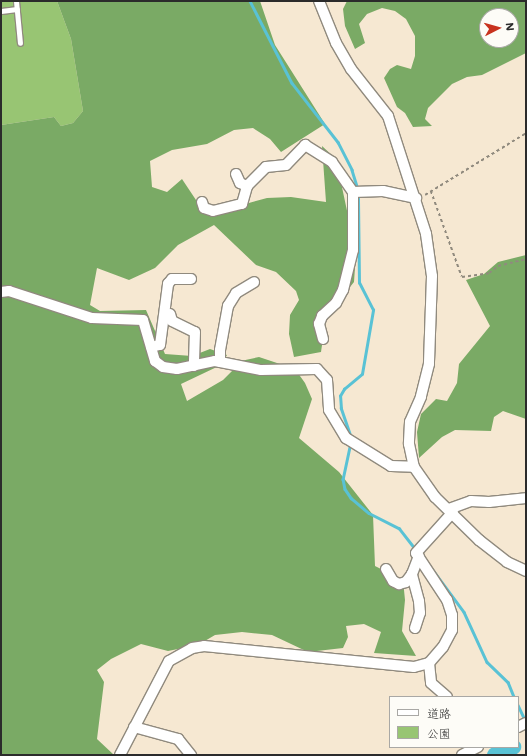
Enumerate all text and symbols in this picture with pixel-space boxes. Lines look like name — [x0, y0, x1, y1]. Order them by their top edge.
north arrow — [479, 8, 519, 48]
text: N — [503, 22, 518, 32]
legend — [389, 696, 519, 748]
text: 道路 — [427, 705, 451, 721]
text: 公園 — [427, 725, 451, 741]

